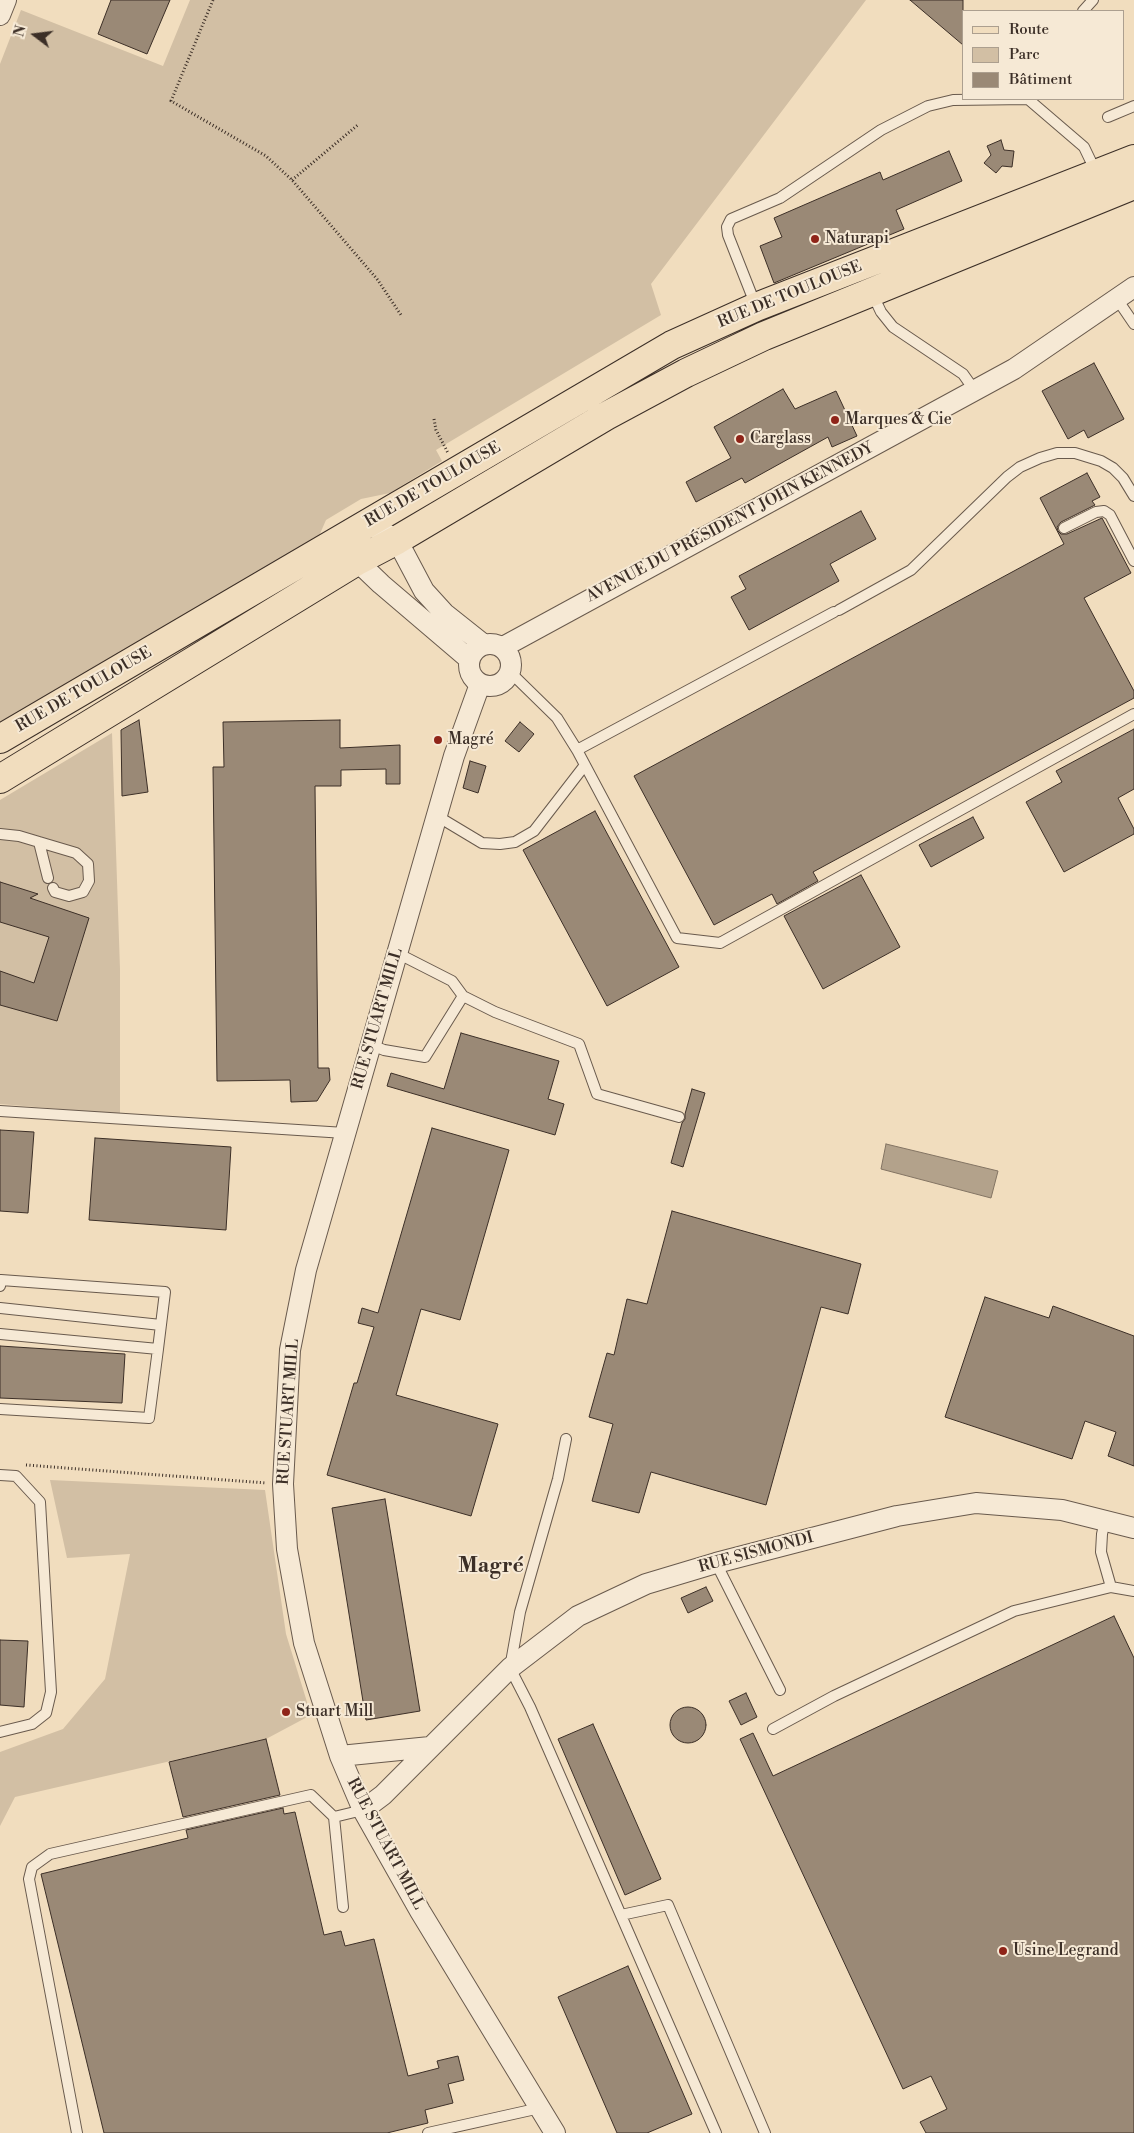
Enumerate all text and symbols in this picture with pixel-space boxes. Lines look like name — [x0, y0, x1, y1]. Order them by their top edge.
north arrow — [10, 10, 60, 60]
legend — [962, 10, 1124, 100]
text: Route — [1009, 20, 1049, 39]
text: N — [10, 23, 31, 39]
text: Parc — [1009, 45, 1040, 64]
text: Bâtiment — [1009, 70, 1072, 89]
place label: Naturapi — [825, 229, 889, 249]
marker: Naturapi — [809, 233, 821, 245]
street label: RUE DE TOULOUSE — [715, 257, 865, 333]
place label: Marques & Cie — [845, 410, 952, 430]
marker: Marques & Cie — [829, 414, 841, 426]
place label: Carglass — [750, 429, 811, 449]
marker: Carglass — [734, 433, 746, 445]
street label: RUE DE TOULOUSE — [361, 438, 505, 532]
street label: AVENUE DU PRÉSIDENT JOHN KENNEDY — [583, 439, 877, 607]
street label: RUE DE TOULOUSE — [12, 643, 156, 737]
place label: Magré — [448, 730, 494, 750]
marker: Magré — [432, 734, 444, 746]
street label: RUE STUART MILL — [349, 946, 407, 1092]
street label: RUE STUART MILL — [274, 1338, 304, 1486]
street label: RUE SISMONDI — [696, 1528, 816, 1578]
district label: Magré — [458, 1554, 524, 1580]
place label: Stuart Mill — [296, 1702, 373, 1722]
marker: Stuart Mill — [280, 1706, 292, 1718]
street label: RUE STUART MILL — [342, 1775, 428, 1913]
place label: Usine Legrand — [1013, 1941, 1119, 1961]
marker: Usine Legrand — [997, 1945, 1009, 1957]

